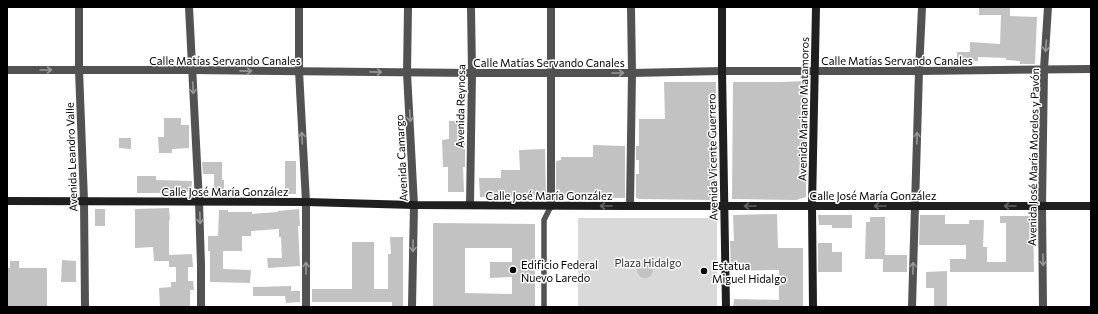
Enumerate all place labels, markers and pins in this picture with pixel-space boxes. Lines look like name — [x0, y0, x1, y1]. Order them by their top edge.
place label: Edificio Federal Nuevo Laredo — [521, 258, 598, 284]
place label: Estatua Miguel Hidalgo — [712, 259, 787, 285]
marker: Edificio Federal Nuevo Laredo — [508, 265, 518, 275]
marker: Estatua Miguel Hidalgo — [699, 266, 709, 276]

